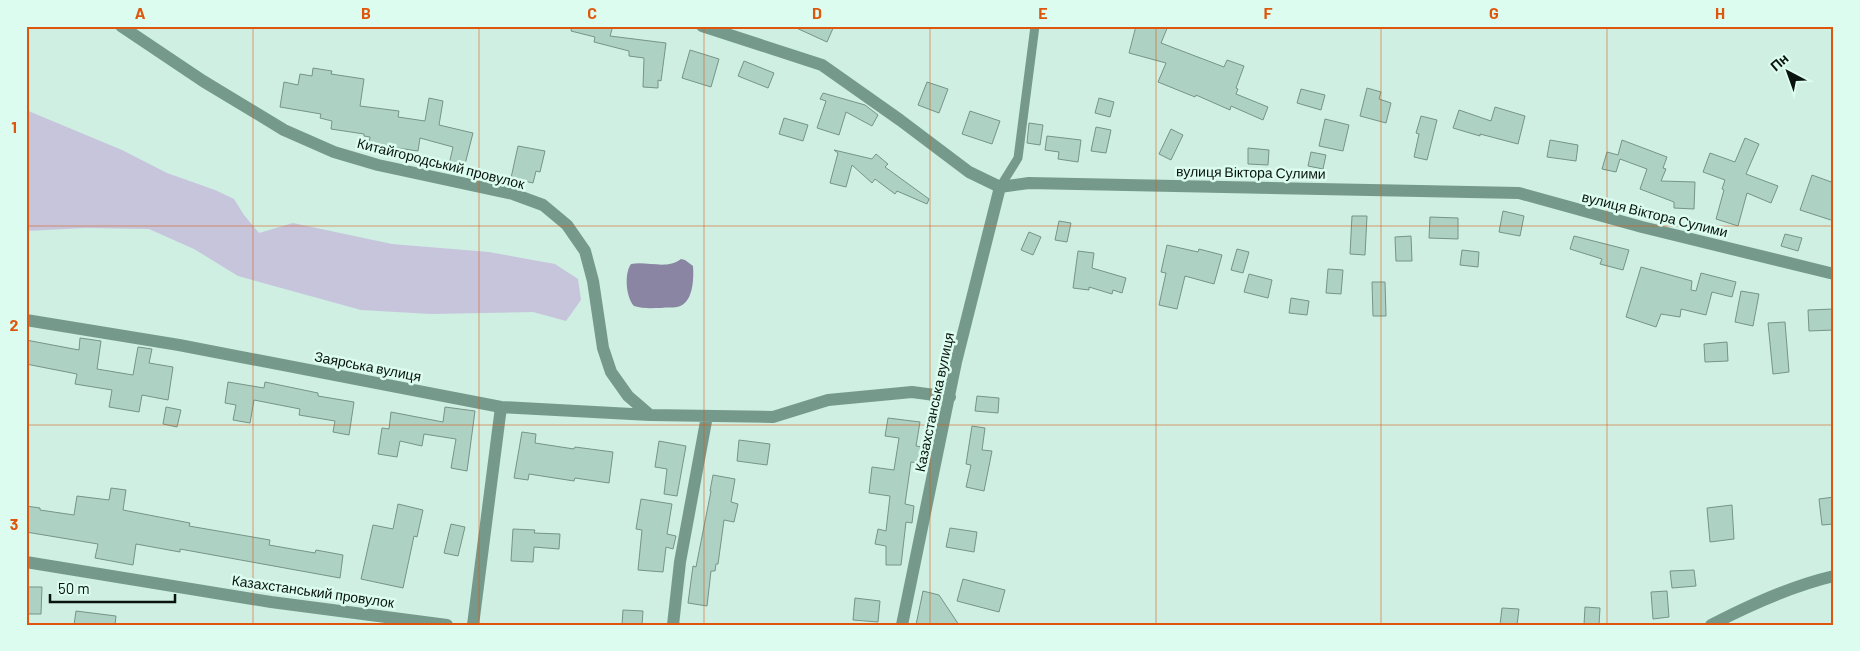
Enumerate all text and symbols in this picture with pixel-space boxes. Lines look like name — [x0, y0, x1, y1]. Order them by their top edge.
text: A — [135, 3, 146, 22]
text: B — [361, 3, 371, 22]
text: C — [587, 3, 597, 22]
text: D — [812, 3, 822, 22]
text: E — [1038, 3, 1048, 22]
text: F — [1264, 3, 1273, 22]
text: G — [1489, 3, 1499, 22]
text: H — [1715, 3, 1725, 22]
north arrow — [1762, 48, 1812, 98]
text: Пн — [1767, 49, 1792, 74]
text: 1 — [11, 117, 17, 136]
street label: Китайгородський провулок — [356, 134, 527, 192]
street label: вулиця Віктора Сулими — [1176, 162, 1326, 182]
street label: вулиця Віктора Сулими — [1580, 188, 1730, 240]
text: 2 — [10, 315, 19, 334]
street label: Казахстанська вулиця — [911, 331, 957, 473]
street label: Заярська вулиця — [313, 347, 423, 385]
text: 3 — [10, 514, 18, 533]
scale bar — [50, 571, 175, 603]
street label: Казахстанський провулок — [231, 571, 396, 611]
text: 50 m — [58, 579, 90, 597]

